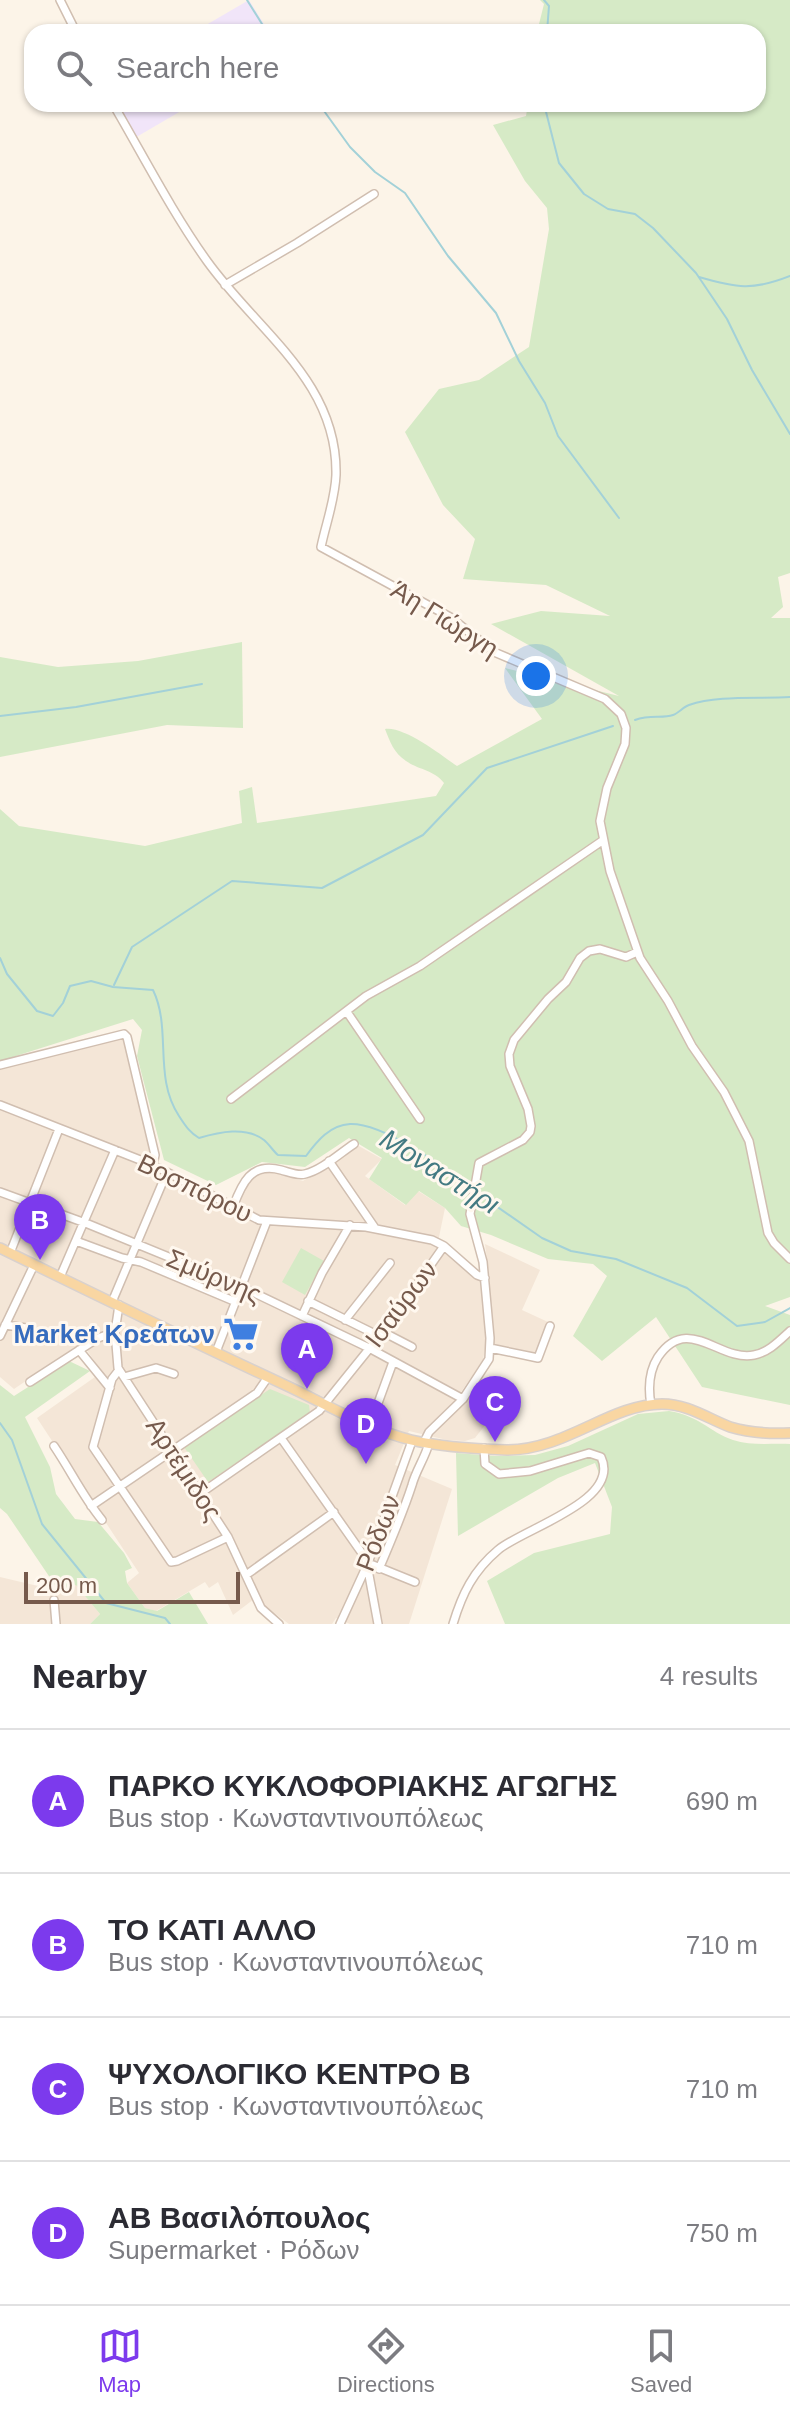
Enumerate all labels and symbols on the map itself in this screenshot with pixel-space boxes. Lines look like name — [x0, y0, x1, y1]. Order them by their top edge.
street label: Άη Γιώργη — [386, 574, 504, 664]
your location — [516, 656, 556, 696]
water label: Μοναστήρι — [375, 1123, 505, 1220]
street label: Βοσπόρου — [133, 1147, 257, 1229]
pin: B — [14, 1194, 66, 1260]
street label: Σμύρνης — [162, 1243, 266, 1309]
street label: Ισαύρων — [359, 1255, 443, 1353]
supermarket icon: Market Κρεάτων — [222, 1315, 260, 1353]
place label: Market Κρεάτων — [13, 1319, 215, 1349]
pin: A — [281, 1323, 333, 1389]
pin: C — [469, 1376, 521, 1442]
pin: D — [340, 1398, 392, 1464]
street label: Αρτέμιδος — [140, 1412, 228, 1526]
street label: Ρόδων — [350, 1490, 406, 1576]
scale bar — [24, 1568, 240, 1604]

